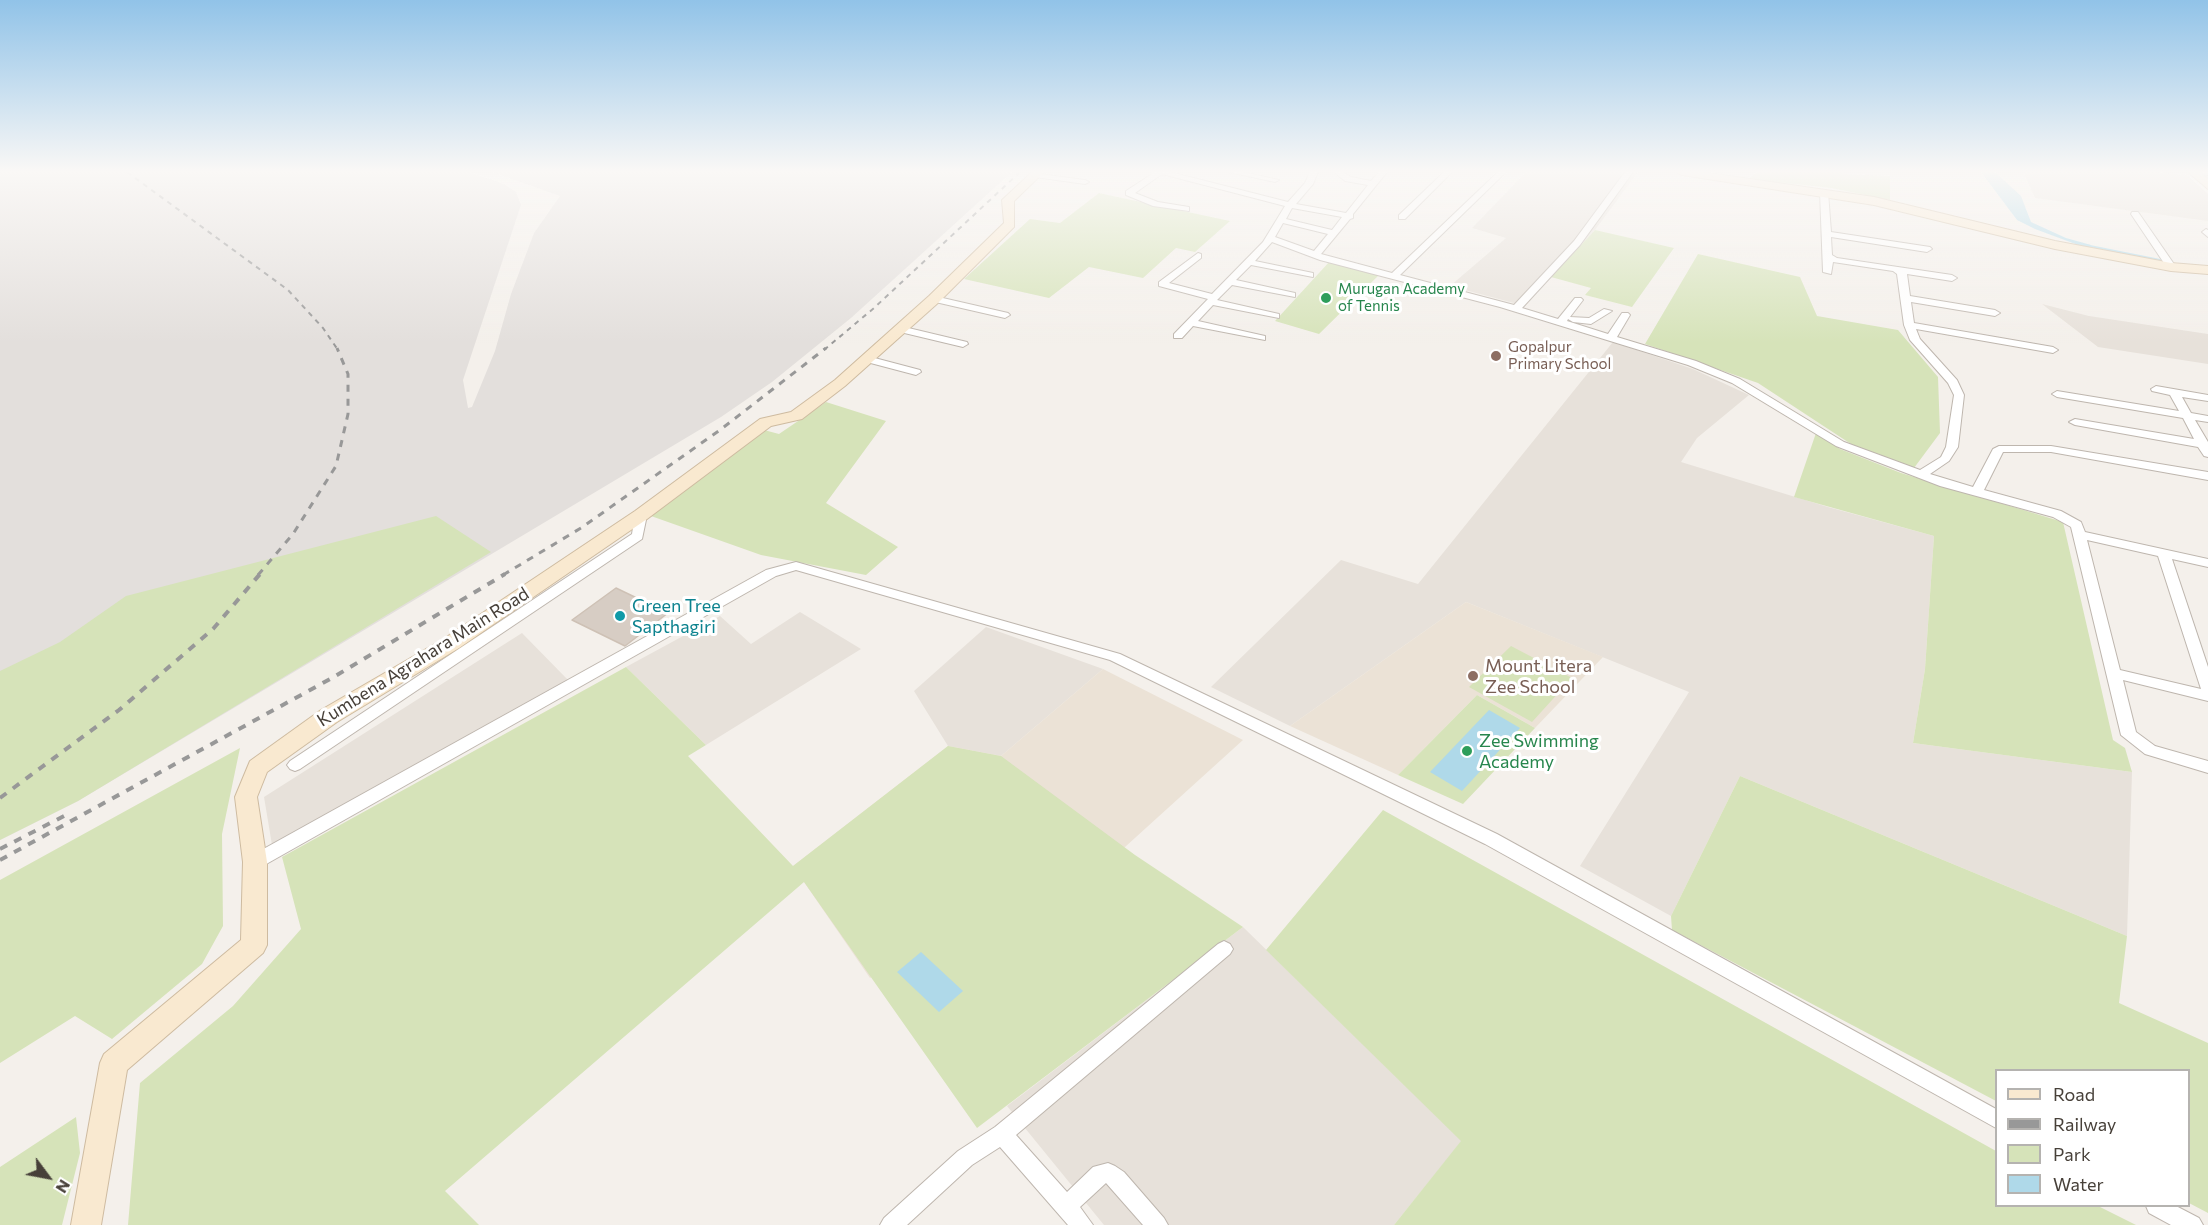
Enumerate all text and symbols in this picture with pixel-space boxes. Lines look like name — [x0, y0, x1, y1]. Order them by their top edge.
place label: Murugan Academy of Tennis — [1338, 280, 1465, 315]
marker: Murugan Academy of Tennis — [1319, 291, 1333, 305]
place label: Gopalpur Primary School — [1508, 338, 1611, 373]
marker: Gopalpur Primary School — [1489, 349, 1503, 363]
street label: Kumbena Agrahara Main Road — [313, 583, 533, 731]
place label: Green Tree Sapthagiri — [632, 595, 721, 638]
marker: Green Tree Sapthagiri — [613, 609, 627, 623]
place label: Mount Litera Zee School — [1485, 655, 1592, 698]
marker: Mount Litera Zee School — [1466, 669, 1480, 683]
place label: Zee Swimming Academy — [1479, 730, 1599, 772]
marker: Zee Swimming Academy — [1460, 744, 1474, 758]
legend — [1995, 1069, 2190, 1207]
text: Road — [2053, 1083, 2095, 1105]
text: Railway — [2053, 1113, 2116, 1135]
text: Park — [2053, 1143, 2091, 1165]
north arrow — [18, 1147, 78, 1207]
text: Water — [2053, 1173, 2104, 1195]
text: N — [52, 1177, 75, 1197]

